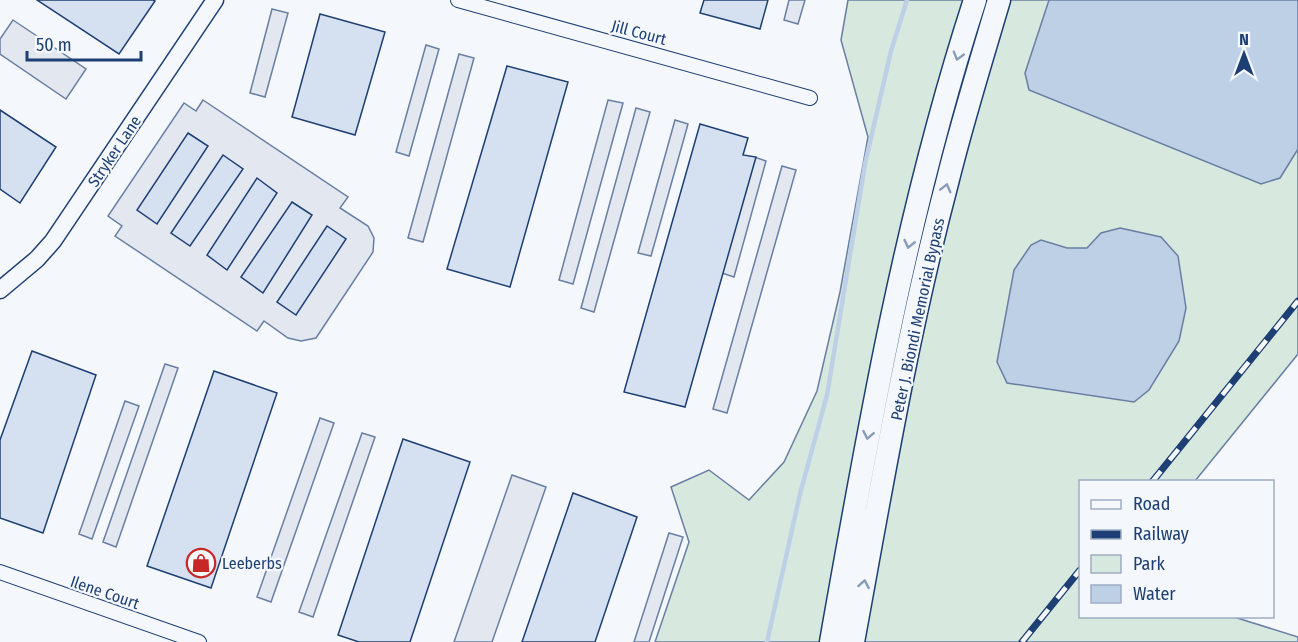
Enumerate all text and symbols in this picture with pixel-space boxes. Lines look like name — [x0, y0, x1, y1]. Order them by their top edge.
street label: Jill Court — [609, 16, 669, 49]
scale bar — [27, 24, 141, 62]
north arrow — [1214, 24, 1274, 84]
text: N — [1239, 30, 1249, 49]
text: 50 m — [36, 34, 72, 56]
one-way arrow — [953, 50, 965, 61]
street label: Stryker Lane — [84, 112, 145, 190]
one-way arrow — [938, 183, 951, 193]
street label: Peter J. Biondi Memorial Bypass — [887, 216, 948, 422]
one-way arrow — [903, 239, 916, 249]
one-way arrow — [862, 430, 875, 440]
legend — [1079, 480, 1274, 618]
text: Road — [1133, 493, 1170, 515]
text: Railway — [1133, 523, 1189, 545]
shop icon: Leeberbs — [185, 547, 217, 579]
text: Park — [1133, 553, 1166, 575]
place label: Leeberbs — [222, 554, 282, 573]
street label: Ilene Court — [68, 572, 143, 613]
one-way arrow — [857, 580, 870, 590]
text: Water — [1133, 583, 1176, 605]

